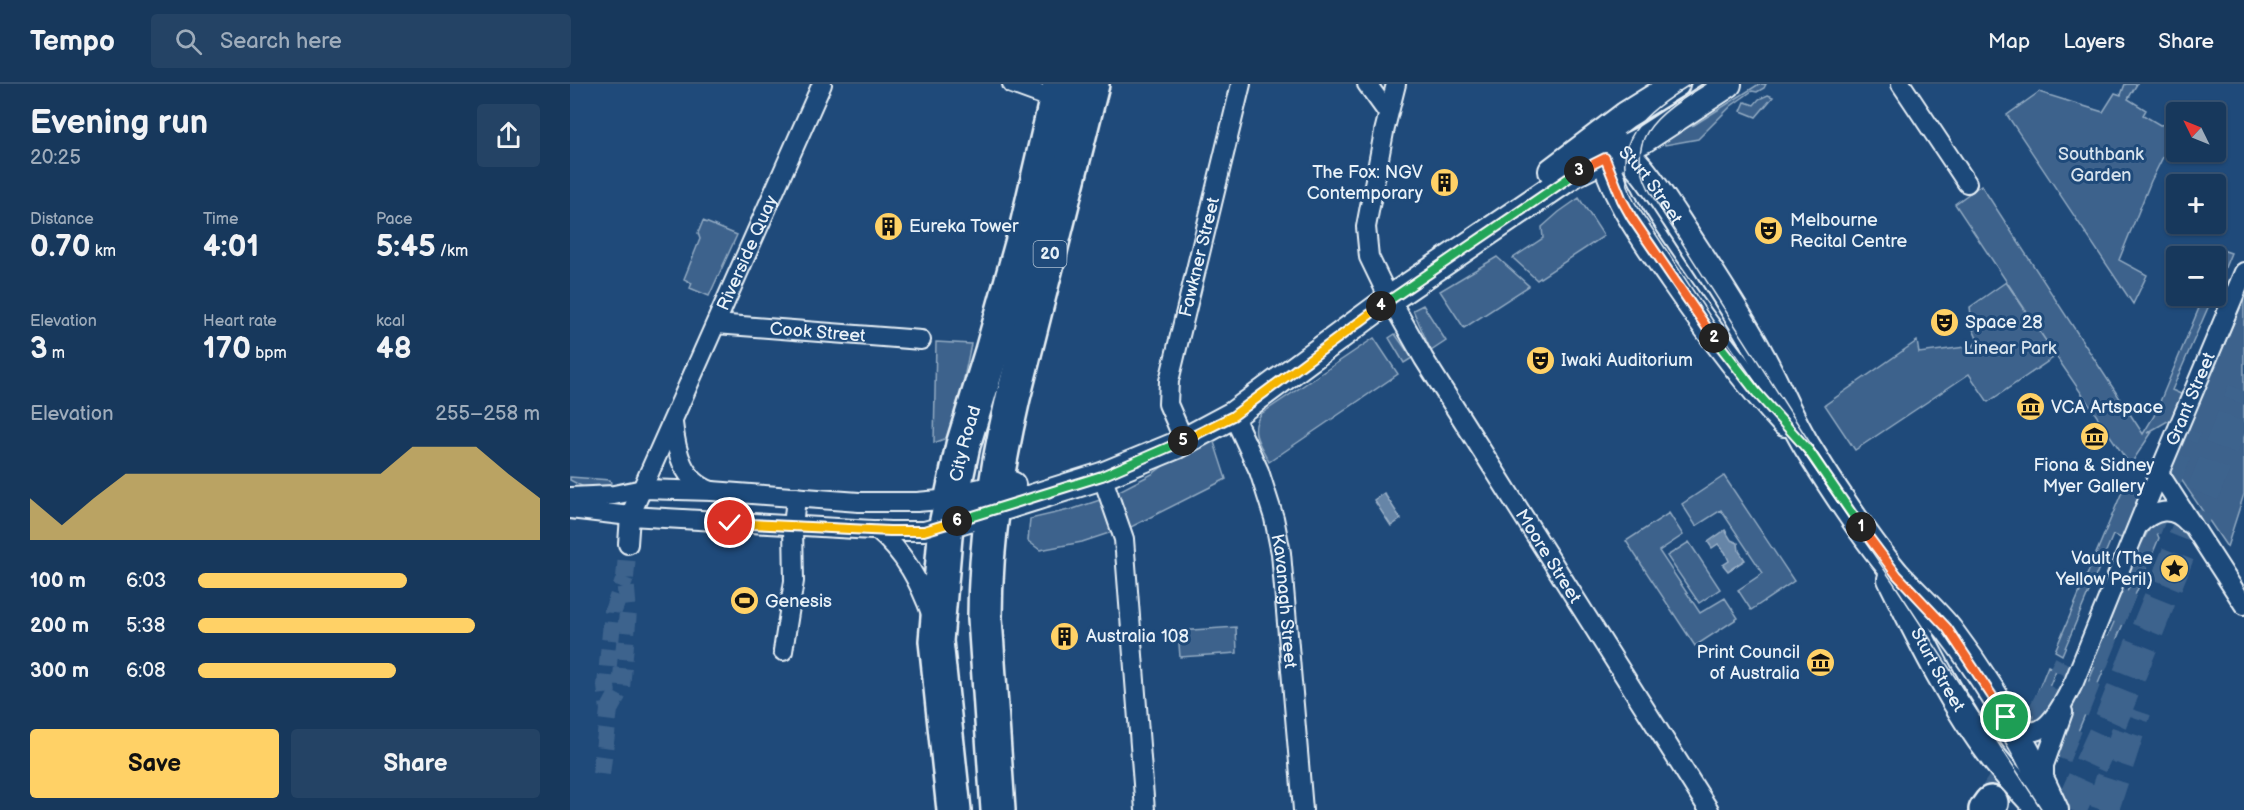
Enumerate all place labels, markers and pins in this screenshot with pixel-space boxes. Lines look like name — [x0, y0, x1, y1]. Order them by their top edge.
pin: 3 — [1564, 156, 1594, 186]
place label: The Fox: NGV Contemporary — [1307, 162, 1424, 204]
building icon: The Fox: NGV Contemporary — [1428, 166, 1460, 198]
building icon: Eureka Tower — [872, 210, 904, 242]
place label: Melbourne Recital Centre — [1790, 210, 1908, 252]
theatre icon: Melbourne Recital Centre — [1753, 214, 1785, 246]
place label: Eureka Tower — [909, 216, 1019, 237]
pin: 4 — [1366, 291, 1396, 321]
theatre icon: Space 28 — [1928, 306, 1960, 338]
place label: Space 28 — [1965, 312, 2043, 333]
pin: 2 — [1699, 323, 1729, 353]
theatre icon: Iwaki Auditorium — [1524, 344, 1556, 376]
place label: Iwaki Auditorium — [1561, 350, 1693, 371]
museum icon: VCA Artspace — [2014, 391, 2046, 423]
place label: VCA Artspace — [2051, 397, 2163, 418]
museum icon: Fiona & Sidney Myer Gallery — [2078, 420, 2110, 452]
pin: 5 — [1168, 426, 1198, 456]
place label: Fiona & Sidney Myer Gallery — [2034, 455, 2155, 497]
pin — [704, 497, 755, 548]
pin: 6 — [942, 506, 972, 536]
pin: 1 — [1846, 512, 1876, 542]
place label: Vault (The Yellow Peril) — [2055, 548, 2153, 590]
place icon: Vault (The Yellow Peril) — [2158, 552, 2190, 584]
sports icon: Genesis — [728, 585, 760, 617]
place label: Genesis — [765, 591, 832, 612]
building icon: Australia 108 — [1049, 620, 1081, 652]
place label: Australia 108 — [1086, 626, 1189, 647]
place label: Print Council of Australia — [1697, 642, 1800, 684]
museum icon: Print Council of Australia — [1805, 646, 1837, 678]
pin — [1980, 691, 2031, 742]

